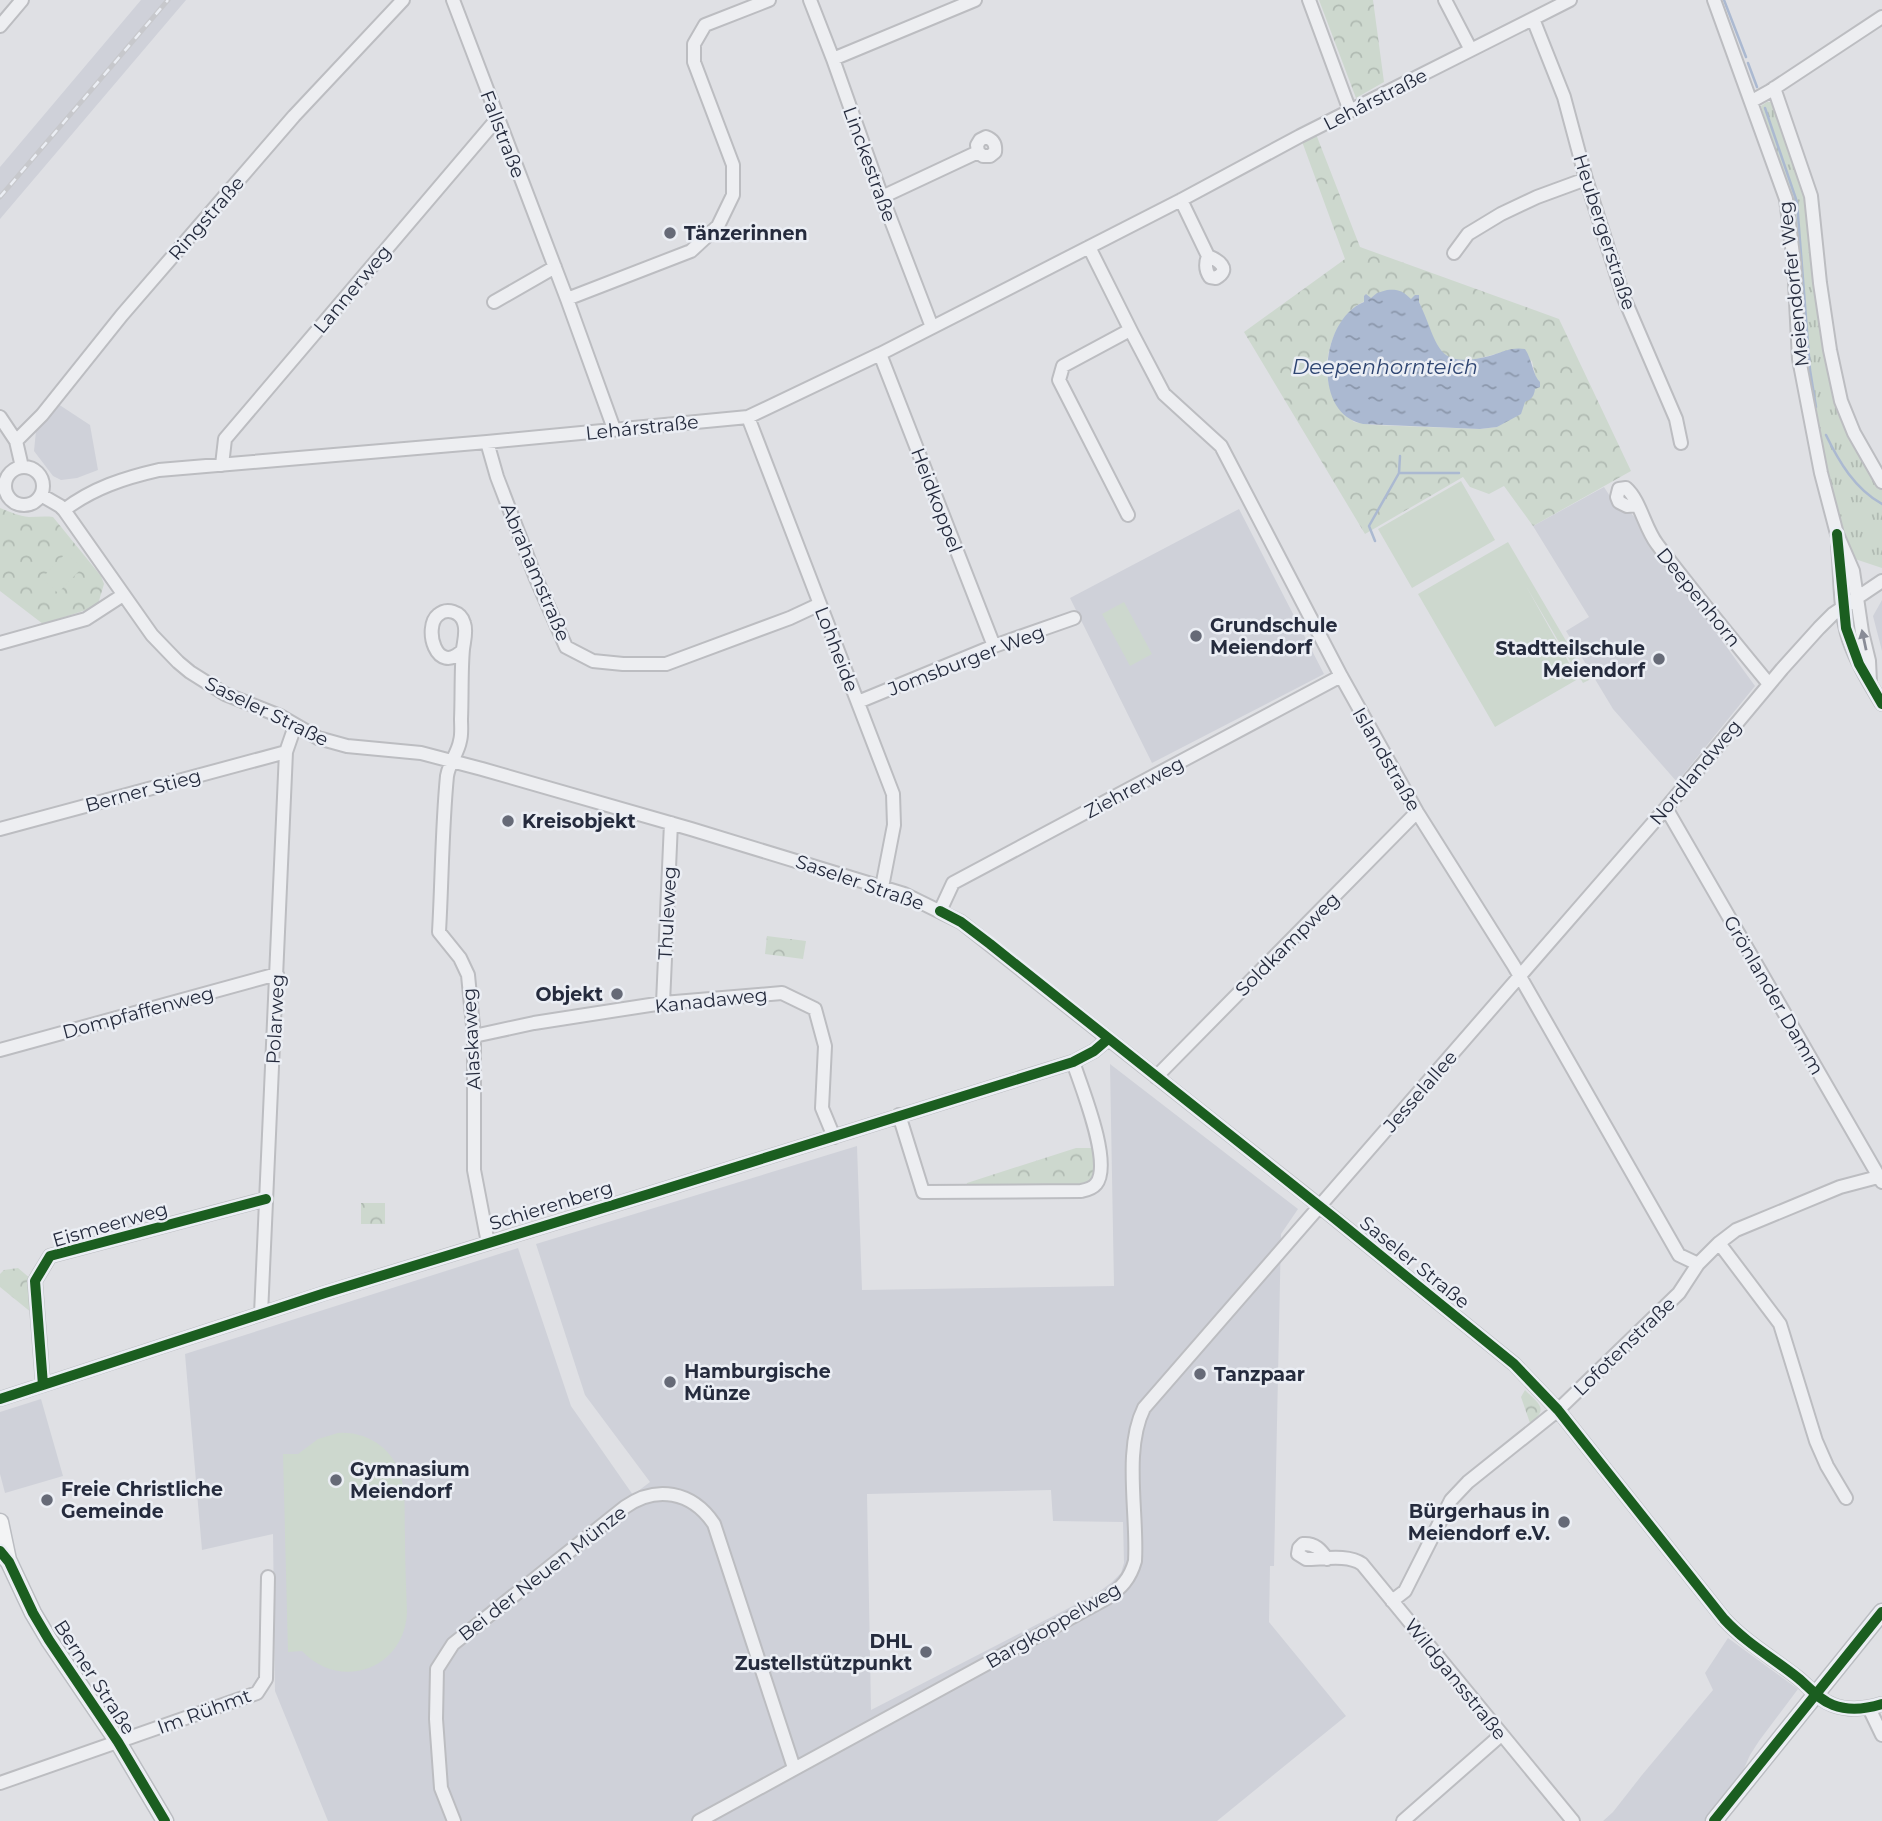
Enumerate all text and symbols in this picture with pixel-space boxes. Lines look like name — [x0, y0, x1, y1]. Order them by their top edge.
street label: Lehárstraße — [1319, 63, 1431, 135]
street label: Fallstraße — [475, 87, 530, 181]
street label: Linckestraße — [838, 103, 901, 225]
street label: Heubergerstraße — [1568, 151, 1641, 313]
street label: Ringstraße — [164, 172, 249, 265]
street label: Meiendorfer Weg — [1773, 200, 1814, 368]
place label: Tänzerinnen — [684, 222, 808, 245]
marker: Tänzerinnen — [662, 225, 678, 241]
street label: Lannerweg — [309, 240, 396, 338]
water label: Deepenhornteich — [1292, 354, 1478, 379]
street label: Lehárstraße — [584, 410, 700, 445]
street label: Heidkoppel — [906, 445, 967, 556]
street label: Abrahamstraße — [496, 500, 575, 645]
street label: Deepenhorn — [1652, 543, 1746, 652]
street label: Lohheide — [810, 603, 863, 695]
place label: Grundschule Meiendorf — [1210, 614, 1337, 659]
street label: Jomsburger Weg — [884, 620, 1048, 701]
marker: Grundschule Meiendorf — [1188, 628, 1204, 644]
one-way arrow — [1859, 629, 1870, 651]
place label: Stadtteilschule Meiendorf — [1495, 637, 1646, 682]
marker: Stadtteilschule Meiendorf — [1651, 651, 1667, 667]
street label: Saseler Straße — [201, 672, 332, 751]
street label: Islandstraße — [1348, 703, 1426, 815]
street label: Nordlandweg — [1645, 715, 1746, 830]
street label: Ziehrerweg — [1081, 752, 1188, 823]
street label: Berner Stieg — [83, 764, 204, 817]
place label: Kreisobjekt — [522, 810, 636, 833]
marker: Kreisobjekt — [500, 813, 516, 829]
street label: Saseler Straße — [793, 850, 927, 915]
street label: Thuleweg — [654, 866, 681, 960]
street label: Soldkampweg — [1231, 888, 1344, 1001]
street label: Grönlander Damm — [1719, 911, 1829, 1079]
street label: Polarweg — [262, 973, 289, 1065]
street label: Dompfaffenweg — [60, 981, 216, 1044]
place label: Objekt — [535, 983, 603, 1006]
street label: Kanadaweg — [653, 983, 769, 1018]
marker: Objekt — [609, 986, 625, 1002]
street label: Alaskaweg — [457, 987, 486, 1091]
street label: Jesselallee — [1378, 1046, 1462, 1138]
street label: Schierenberg — [487, 1176, 616, 1235]
street label: Eismeerweg — [50, 1197, 171, 1252]
street label: Saseler Straße — [1355, 1211, 1474, 1314]
street label: Lofotenstraße — [1569, 1292, 1680, 1400]
place label: Hamburgische Münze — [684, 1360, 831, 1405]
place label: Tanzpaar — [1214, 1363, 1305, 1386]
marker: Tanzpaar — [1192, 1366, 1208, 1382]
marker: Hamburgische Münze — [662, 1374, 678, 1390]
place label: Gymnasium Meiendorf — [350, 1458, 470, 1503]
marker: Gymnasium Meiendorf — [328, 1472, 344, 1488]
place label: Freie Christliche Gemeinde — [61, 1478, 223, 1523]
marker: Freie Christliche Gemeinde — [39, 1492, 55, 1508]
place label: Bürgerhaus in Meiendorf e.V. — [1408, 1500, 1550, 1545]
street label: Bei der Neuen Münze — [454, 1501, 631, 1646]
marker: Bürgerhaus in Meiendorf e.V. — [1556, 1514, 1572, 1530]
street label: Bargkoppelweg — [982, 1577, 1125, 1673]
street label: Wildgansstraße — [1400, 1614, 1512, 1745]
street label: Berner Straße — [49, 1616, 140, 1739]
place label: DHL Zustellstützpunkt — [735, 1630, 913, 1675]
marker: DHL Zustellstützpunkt — [918, 1644, 934, 1660]
street label: Im Rühmt — [154, 1684, 254, 1739]

